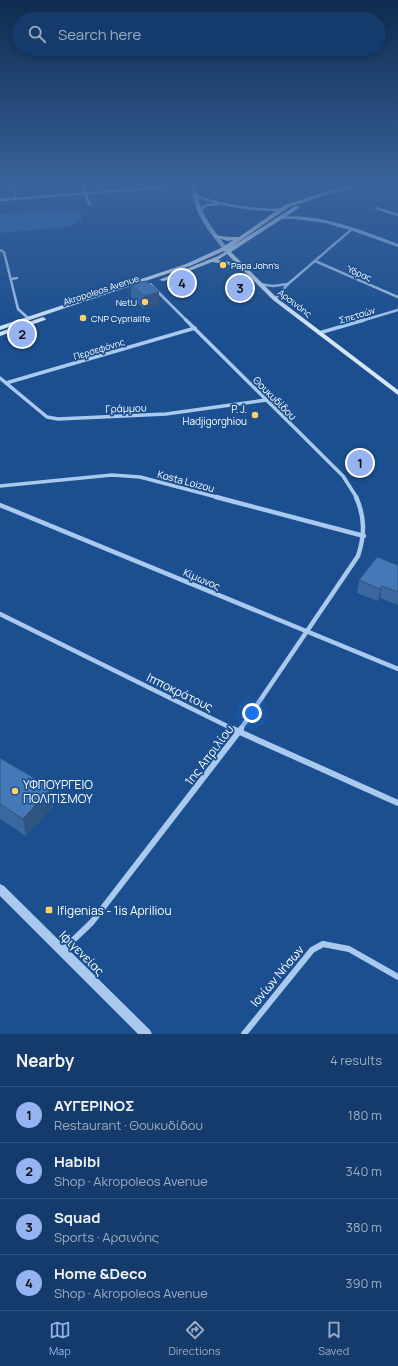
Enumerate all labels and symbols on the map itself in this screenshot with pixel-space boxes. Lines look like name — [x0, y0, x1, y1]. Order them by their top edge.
place label: Papa John's — [231, 259, 279, 272]
marker: Papa John's — [218, 260, 228, 270]
street label: Ύδρας — [344, 262, 374, 284]
pin: 4 — [169, 268, 195, 298]
street label: Akropoleos Avenue — [61, 272, 141, 308]
pin: 3 — [227, 273, 253, 303]
street label: Αρσινόης — [276, 286, 315, 320]
place label: NetU — [116, 296, 137, 309]
marker: NetU — [140, 297, 150, 307]
street label: Σπετσών — [337, 303, 377, 327]
place label: CNP Cyprialife — [91, 312, 150, 325]
marker: CNP Cyprialife — [78, 313, 88, 323]
pin: 2 — [9, 319, 35, 349]
street label: Περσεφόνης — [72, 335, 126, 363]
street label: Θουκυδίδου — [250, 373, 300, 423]
street label: Γράμμου — [105, 400, 147, 416]
place label: P. J. Hadjigorghiou — [183, 402, 247, 428]
marker: P. J. Hadjigorghiou — [250, 410, 260, 420]
pin: 1 — [347, 448, 373, 478]
street label: Kosta Loizou — [156, 467, 216, 495]
street label: Κίμωνος — [181, 565, 223, 593]
street label: Ιπποκράτους — [144, 668, 217, 716]
your location — [242, 703, 262, 723]
street label: 1ης Απριλίου — [181, 721, 237, 789]
place label: ΥΦΠΟΥΡΓΕΙΟ ΠΟΛΙΤΙΣΜΟΥ — [23, 776, 93, 807]
marker: ΥΦΠΟΥΡΓΕΙΟ ΠΟΛΙΤΙΣΜΟΥ — [10, 786, 20, 796]
place label: Ifigenias - 1is Apriliou — [57, 902, 172, 919]
marker: Ifigenias - 1is Apriliou — [44, 905, 54, 915]
street label: Ιφιγενείας — [56, 927, 109, 980]
street label: Ιονίων Νήσων — [246, 942, 308, 1010]

